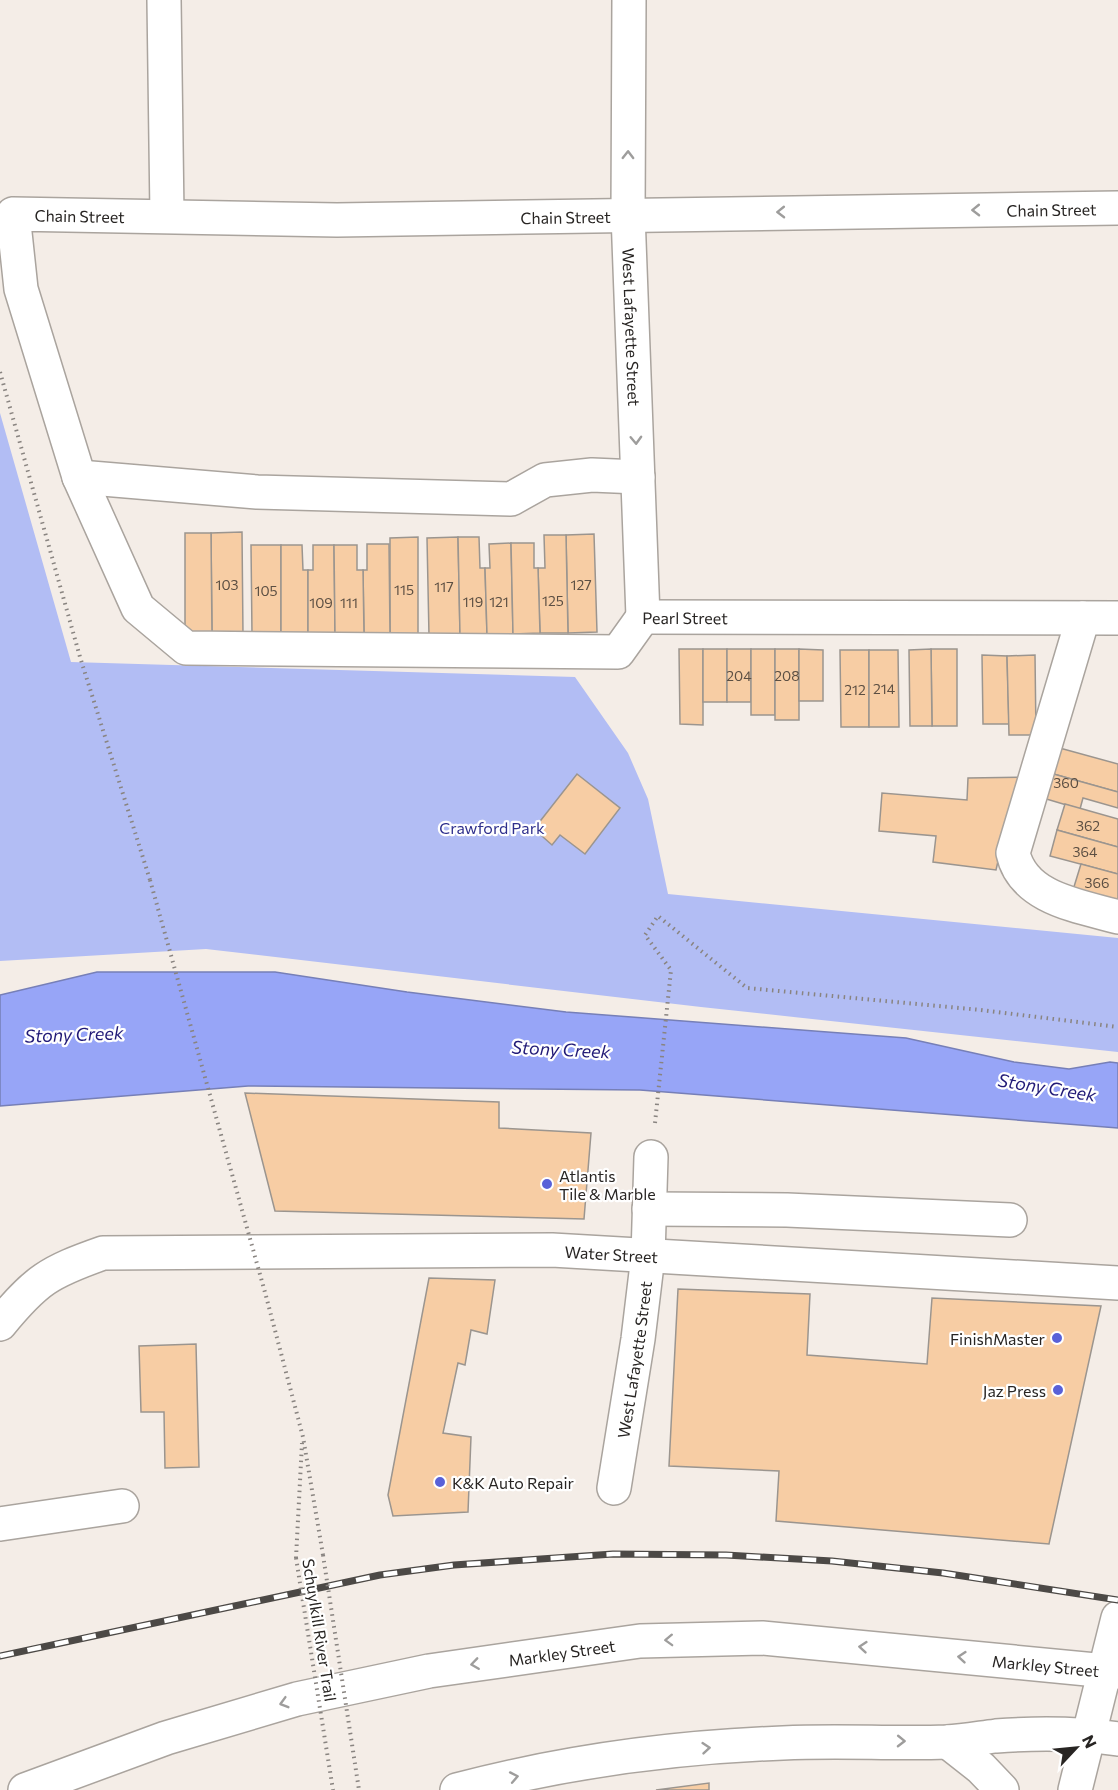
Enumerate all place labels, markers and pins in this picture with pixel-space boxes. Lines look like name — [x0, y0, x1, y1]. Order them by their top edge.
place label: Atlantis Tile & Marble — [559, 1166, 656, 1203]
marker: Atlantis Tile & Marble — [540, 1177, 554, 1191]
place label: FinishMaster — [950, 1329, 1046, 1348]
marker: FinishMaster — [1050, 1331, 1064, 1345]
place label: Jaz Press — [983, 1381, 1046, 1400]
marker: Jaz Press — [1051, 1383, 1065, 1397]
place label: K&K Auto Repair — [452, 1473, 575, 1492]
marker: K&K Auto Repair — [433, 1475, 447, 1489]

